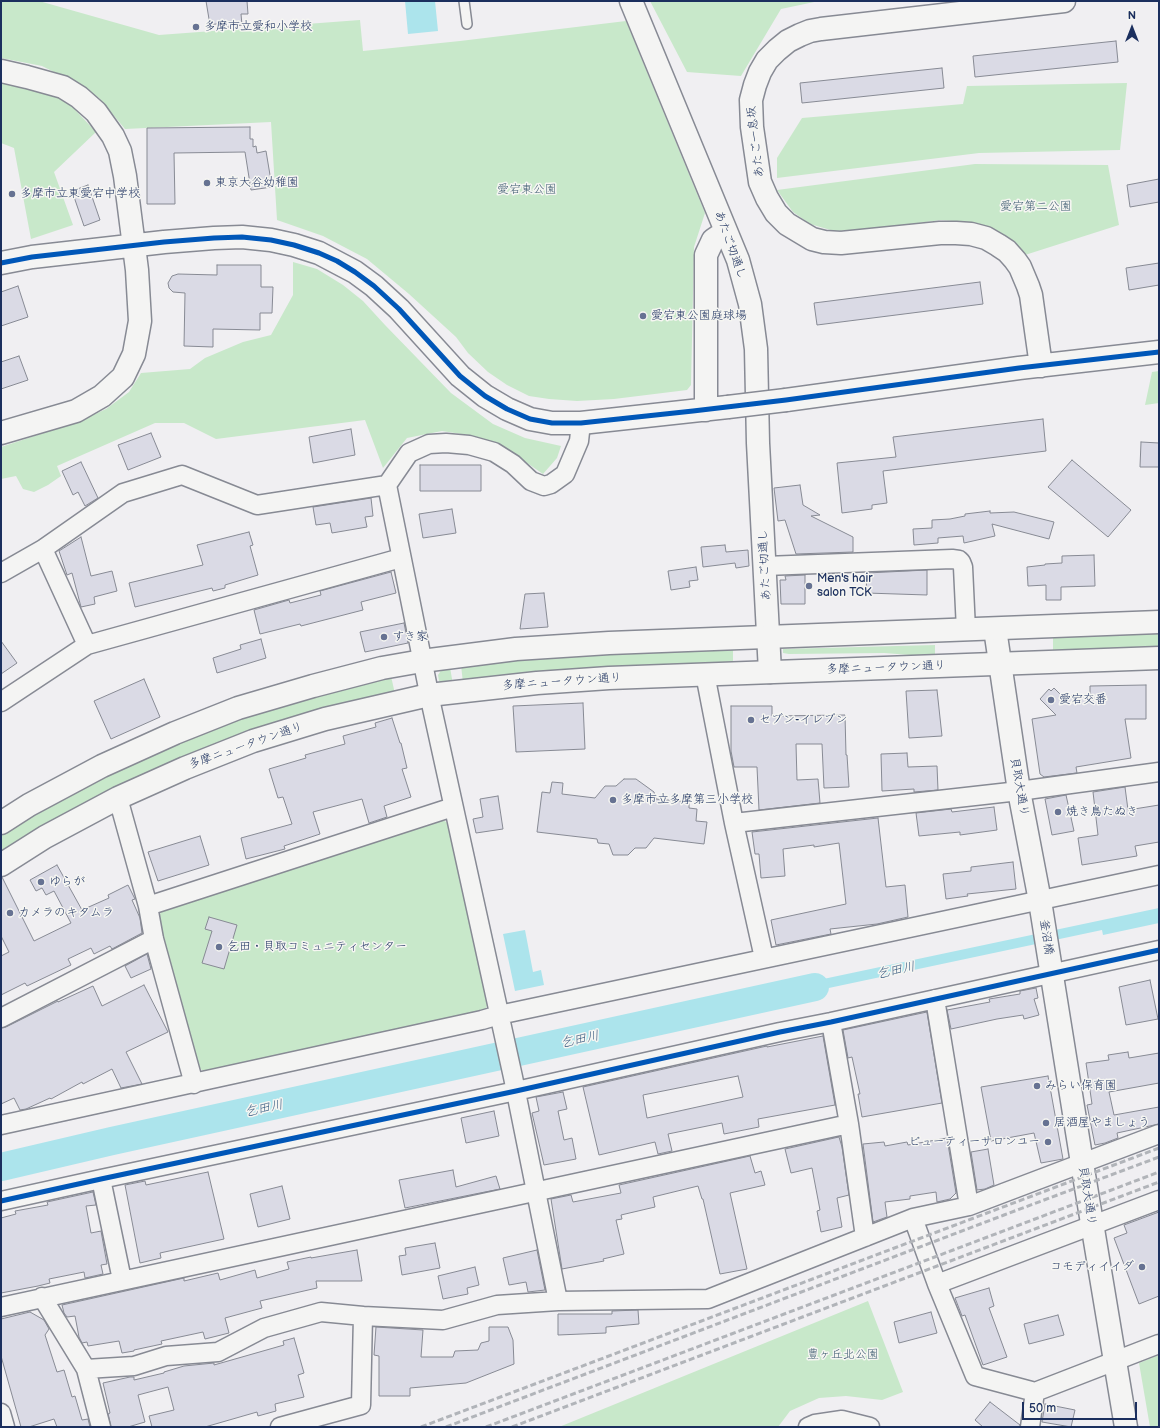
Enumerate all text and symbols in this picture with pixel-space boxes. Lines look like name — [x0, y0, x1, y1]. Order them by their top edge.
north arrow — [1112, 8, 1152, 48]
text: N — [1128, 9, 1136, 22]
place label: 多摩市立愛和小学校 — [204, 20, 312, 34]
marker: 多摩市立愛和小学校 — [191, 22, 201, 32]
street label: あたご一息坂 — [744, 105, 768, 179]
place label: 東京大谷幼稚園 — [215, 176, 299, 190]
marker: 東京大谷幼稚園 — [202, 178, 212, 188]
park label: 愛宕東公園 — [497, 183, 557, 197]
place label: 多摩市立東愛宕中学校 — [20, 187, 140, 201]
marker: 多摩市立東愛宕中学校 — [7, 189, 17, 199]
park label: 愛宕第二公園 — [1000, 200, 1072, 214]
street label: あたご切通し — [711, 209, 749, 281]
place label: 愛宕東公園庭球場 — [651, 309, 747, 323]
marker: 愛宕東公園庭球場 — [638, 311, 648, 321]
street label: あたご切通し — [756, 529, 774, 601]
place label: Men's hair salon TCK — [817, 572, 873, 600]
marker: Men's hair salon TCK — [804, 581, 814, 591]
place label: すき家 — [392, 630, 428, 644]
marker: すき家 — [379, 632, 389, 642]
street label: 多摩ニュータウン通り — [826, 659, 946, 677]
street label: 多摩ニュータウン通り — [502, 671, 622, 693]
place label: 愛宕交番 — [1059, 693, 1107, 707]
marker: 愛宕交番 — [1046, 695, 1056, 705]
place label: セブン-イレブン — [759, 713, 847, 727]
marker: セブン-イレブン — [746, 715, 756, 725]
street label: 多摩ニュータウン通り — [187, 720, 305, 772]
street label: 貝取大通り — [1007, 756, 1031, 818]
place label: 多摩市立多摩第三小学校 — [621, 793, 753, 807]
marker: 多摩市立多摩第三小学校 — [608, 795, 618, 805]
place label: 焼き鳥たぬき — [1066, 805, 1138, 819]
marker: 焼き鳥たぬき — [1053, 807, 1063, 817]
place label: ゆらが — [49, 875, 85, 889]
marker: ゆらが — [36, 877, 46, 887]
place label: カメラのキタムラ — [18, 906, 114, 920]
marker: カメラのキタムラ — [5, 908, 15, 918]
street label: 釜沼橋 — [1036, 918, 1056, 956]
place label: 乞田・貝取コミュニティセンター — [227, 940, 407, 954]
marker: 乞田・貝取コミュニティセンター — [214, 942, 224, 952]
water label: 乞田川 — [875, 959, 917, 983]
water label: 乞田川 — [559, 1028, 601, 1052]
place label: みらい保育園 — [1045, 1079, 1117, 1093]
marker: みらい保育園 — [1032, 1081, 1042, 1091]
water label: 乞田川 — [243, 1097, 285, 1121]
place label: 居酒屋やましょう — [1054, 1116, 1150, 1130]
marker: 居酒屋やましょう — [1041, 1118, 1051, 1128]
place label: ビューティーサロンユー — [908, 1135, 1040, 1149]
marker: ビューティーサロンユー — [1043, 1137, 1053, 1147]
street label: 貝取大通り — [1075, 1165, 1099, 1227]
place label: コモディイイダ — [1050, 1260, 1134, 1274]
marker: コモディイイダ — [1137, 1262, 1147, 1272]
park label: 豊ヶ丘北公園 — [807, 1348, 879, 1362]
scale bar — [1024, 1394, 1139, 1420]
text: 50 m — [1029, 1401, 1056, 1416]

